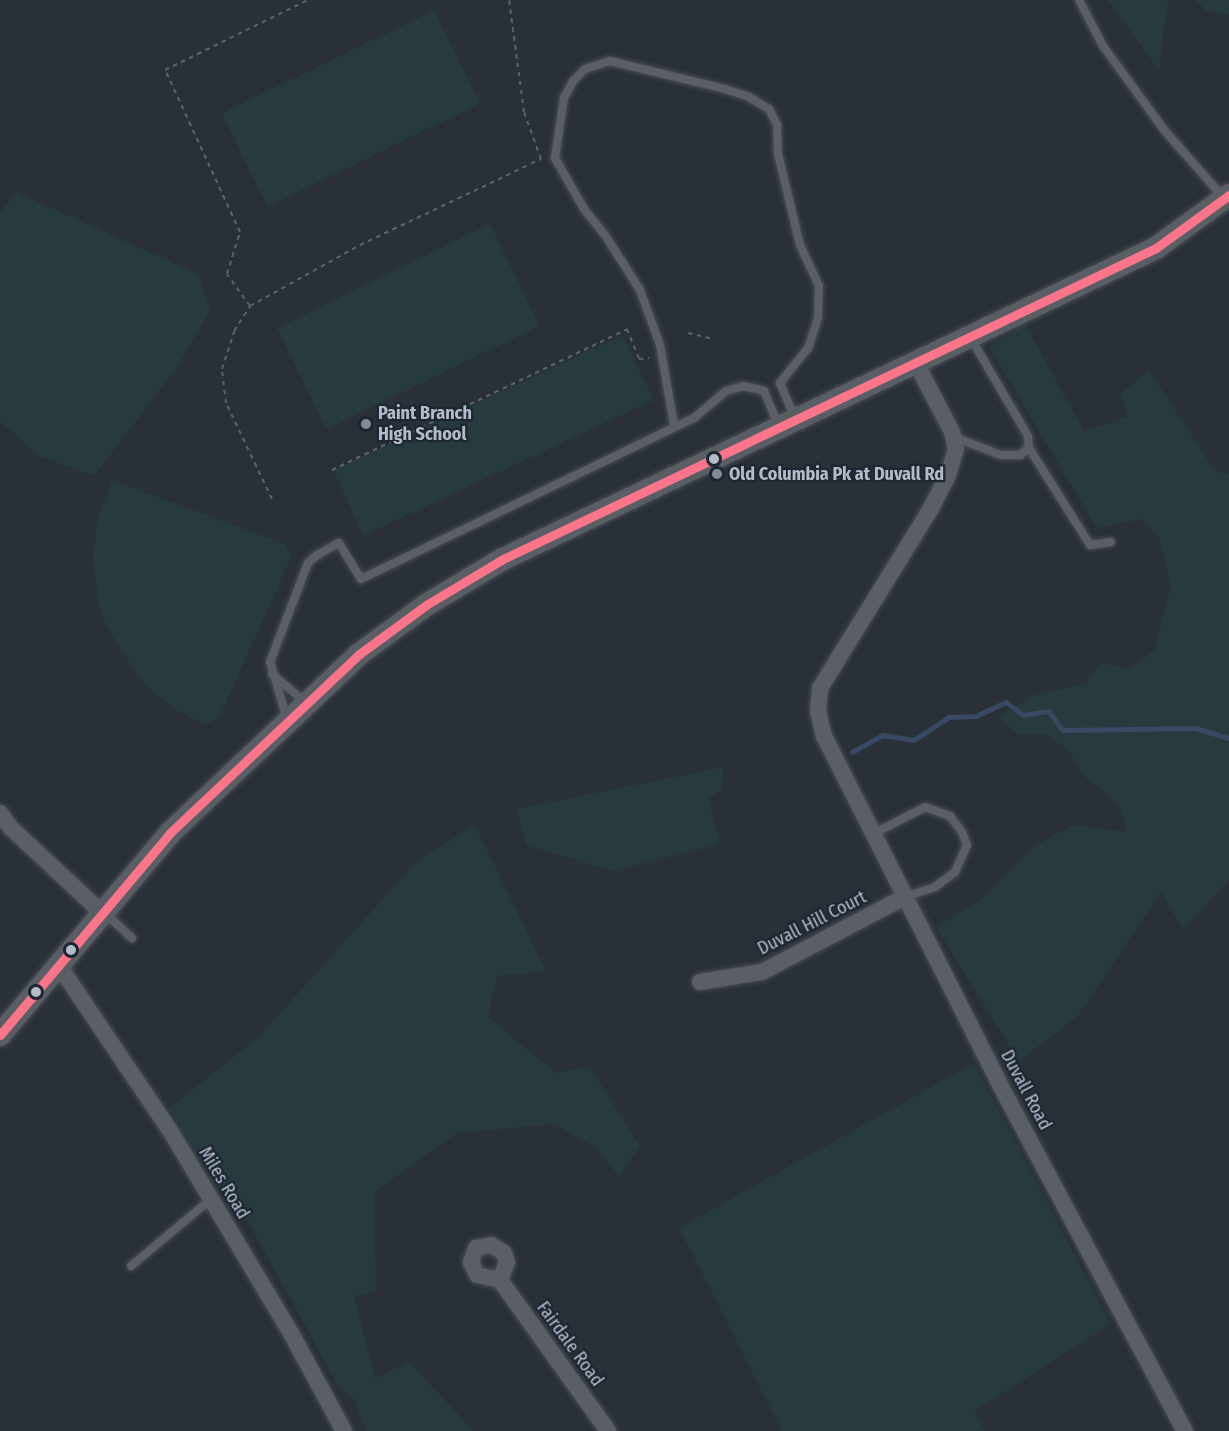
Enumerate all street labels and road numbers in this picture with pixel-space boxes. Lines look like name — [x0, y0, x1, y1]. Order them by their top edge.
street label: Duvall Hill Court — [754, 886, 870, 960]
street label: Duvall Road — [996, 1046, 1056, 1134]
street label: Miles Road — [194, 1143, 254, 1223]
street label: Fairdale Road — [532, 1297, 608, 1391]

